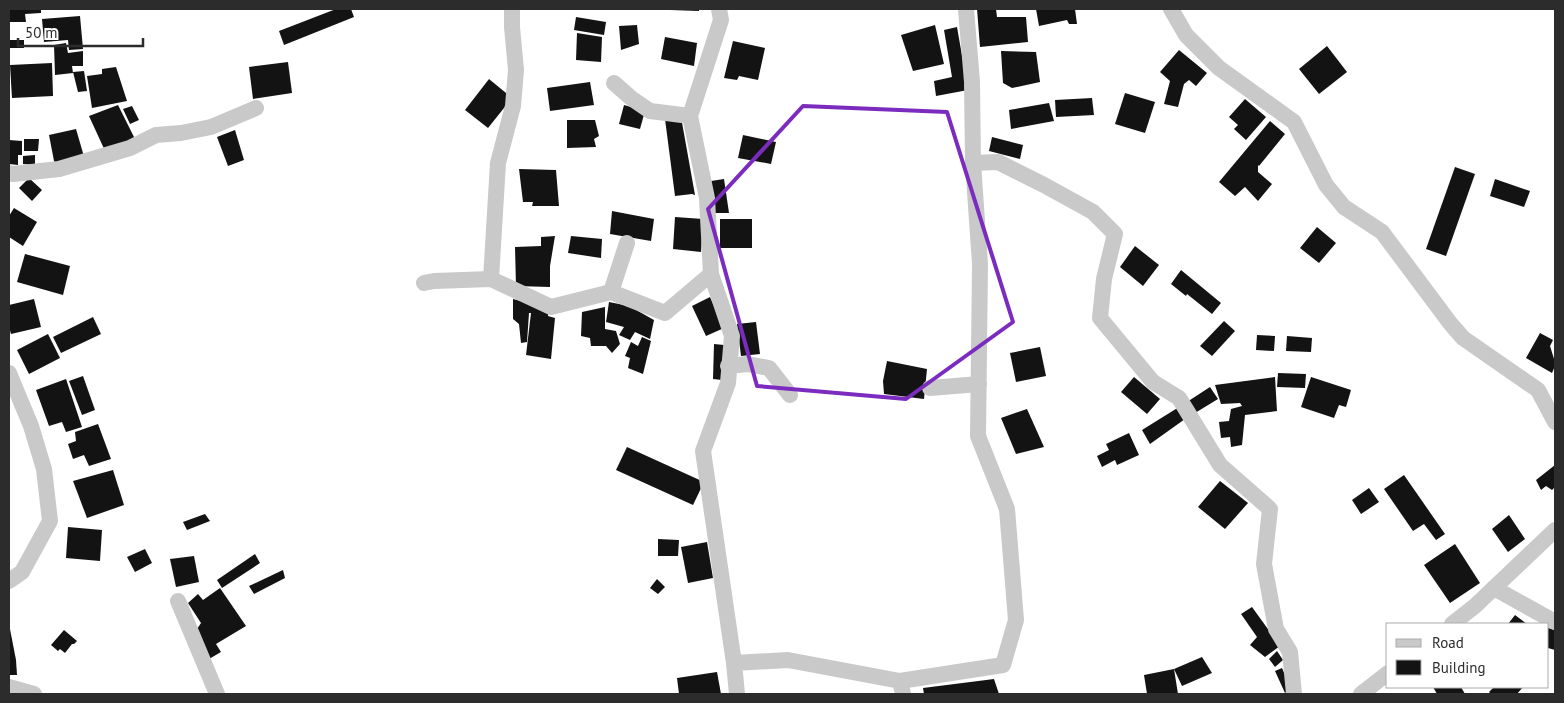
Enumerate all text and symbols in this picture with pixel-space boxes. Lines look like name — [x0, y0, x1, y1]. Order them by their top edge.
scale bar — [18, 15, 142, 47]
text: 50 m — [25, 23, 58, 42]
legend — [1386, 623, 1549, 688]
text: Road — [1432, 633, 1464, 652]
text: Building — [1432, 658, 1486, 677]

